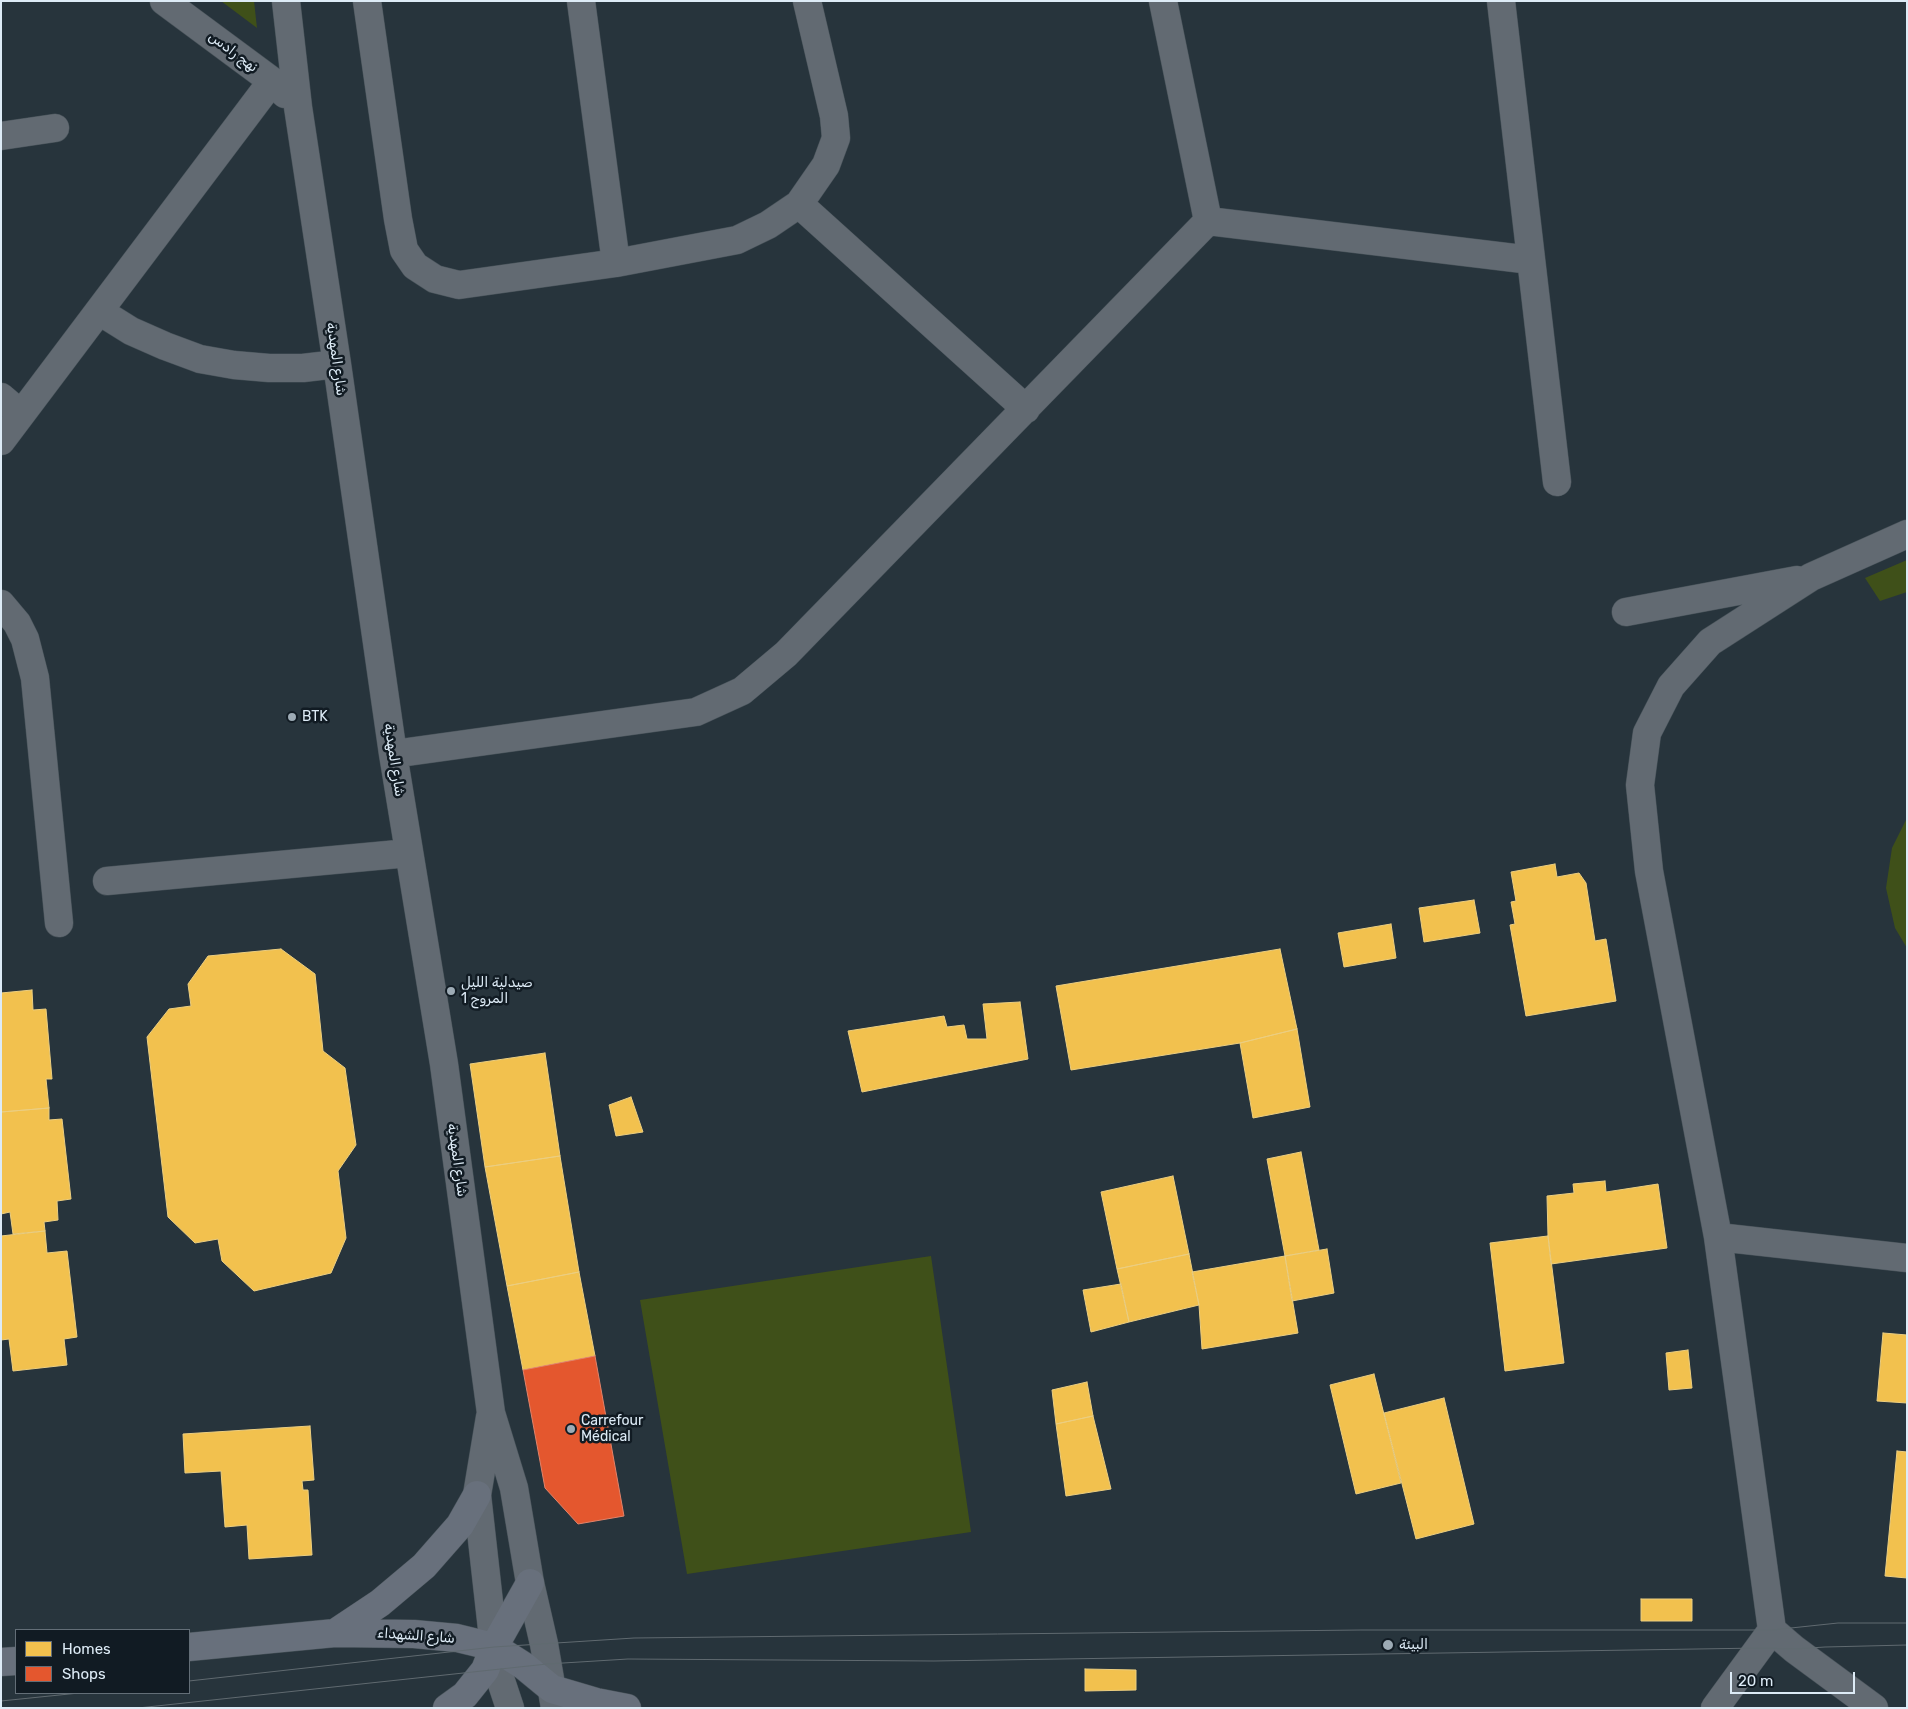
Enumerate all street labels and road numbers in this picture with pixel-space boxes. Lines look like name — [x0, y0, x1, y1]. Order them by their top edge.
street label: نهج رادس — [205, 28, 261, 76]
street label: شارع المهدية — [323, 321, 349, 397]
street label: شارع المهدية — [380, 722, 408, 798]
street label: شارع المهدية — [444, 1122, 470, 1198]
street label: شارع الشهداء — [376, 1625, 456, 1647]

